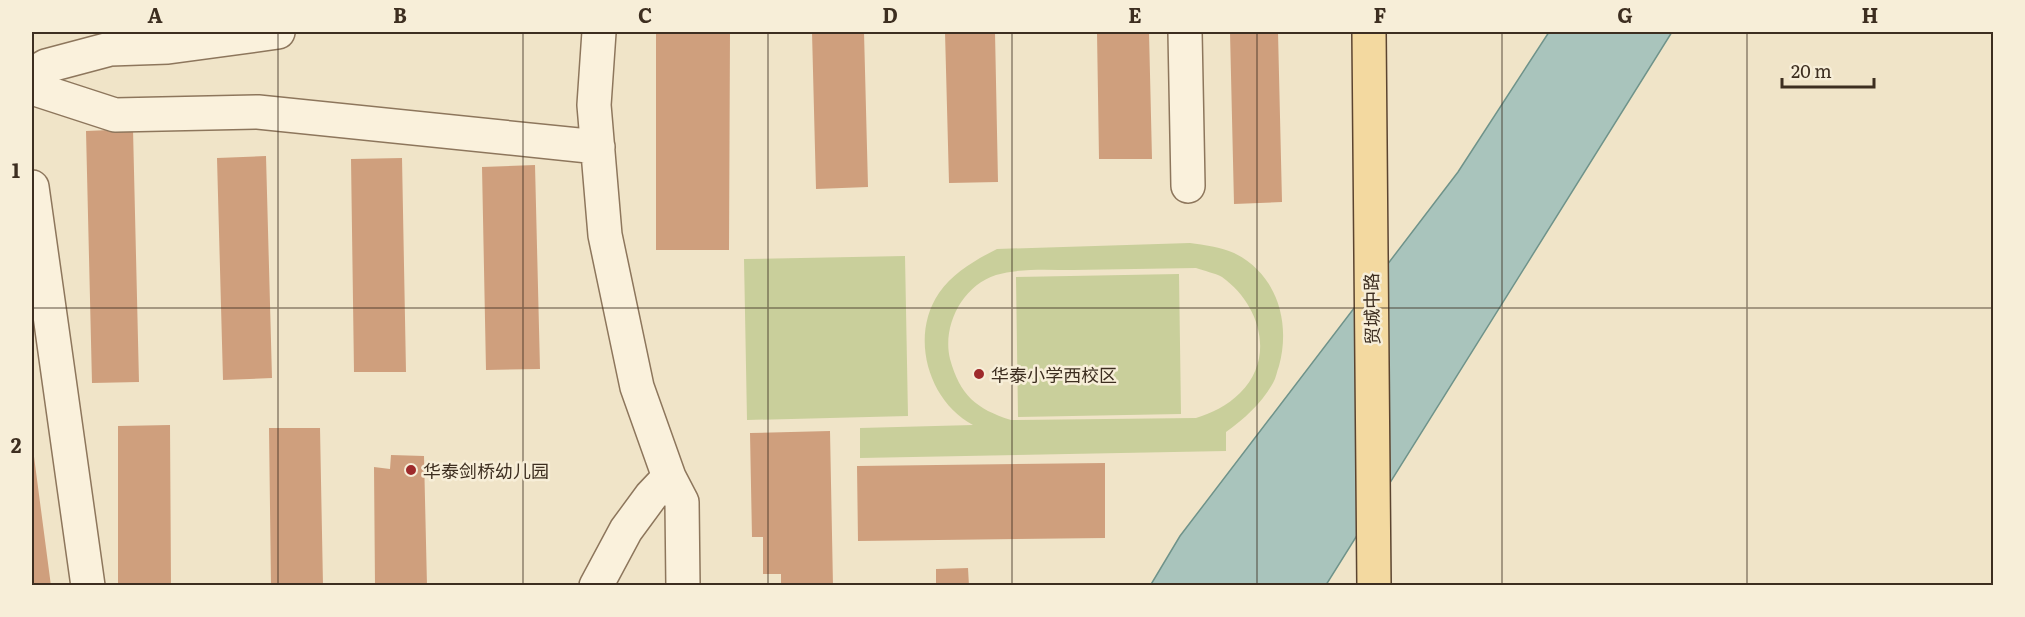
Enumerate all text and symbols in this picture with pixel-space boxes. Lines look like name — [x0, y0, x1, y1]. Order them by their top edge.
text: A — [147, 0, 163, 29]
text: B — [393, 0, 407, 29]
text: C — [638, 0, 652, 29]
text: D — [882, 0, 898, 29]
text: E — [1128, 0, 1142, 29]
text: F — [1374, 0, 1387, 29]
text: G — [1617, 0, 1633, 29]
text: H — [1862, 0, 1878, 29]
scale bar — [1782, 51, 1874, 89]
text: 20 m — [1791, 57, 1832, 84]
text: 1 — [12, 154, 20, 184]
street label: 贸城中路 — [1357, 273, 1385, 345]
place label: 华泰小学西校区 — [991, 361, 1117, 388]
marker: 华泰小学西校区 — [972, 367, 986, 381]
text: 2 — [11, 429, 22, 459]
place label: 华泰剑桥幼儿园 — [423, 457, 549, 484]
marker: 华泰剑桥幼儿园 — [404, 463, 418, 477]

